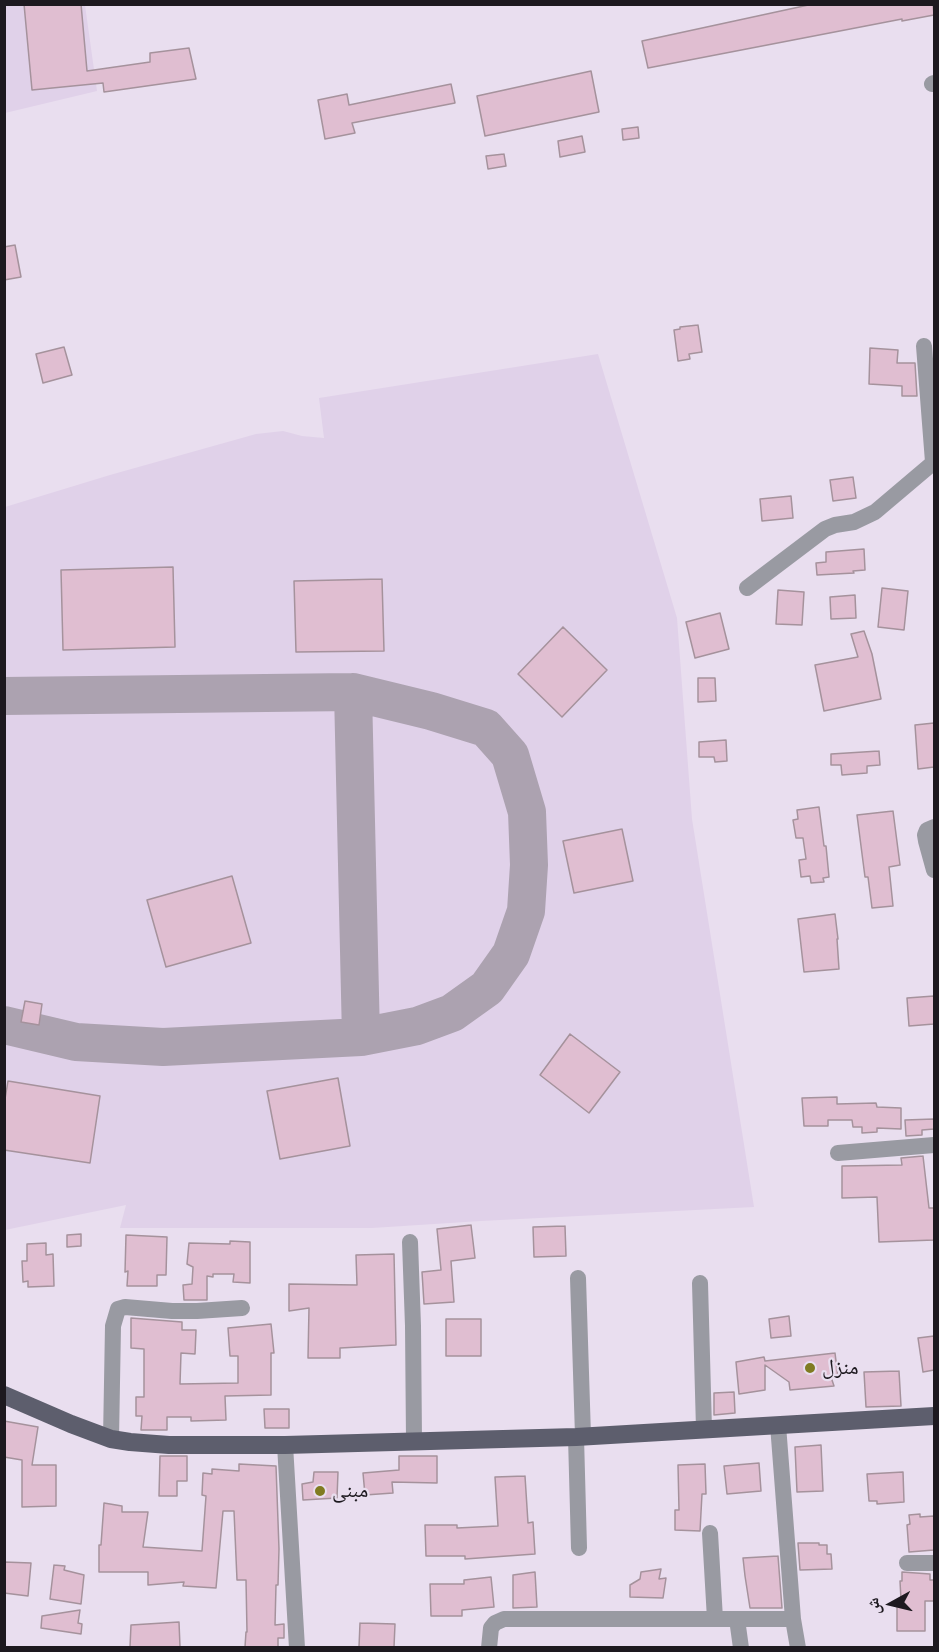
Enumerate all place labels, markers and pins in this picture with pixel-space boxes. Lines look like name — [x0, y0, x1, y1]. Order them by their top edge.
place label: منزل — [822, 1355, 859, 1381]
marker: منزل — [803, 1361, 817, 1375]
place label: مبنى — [332, 1478, 368, 1504]
marker: مبنى — [313, 1484, 327, 1498]

